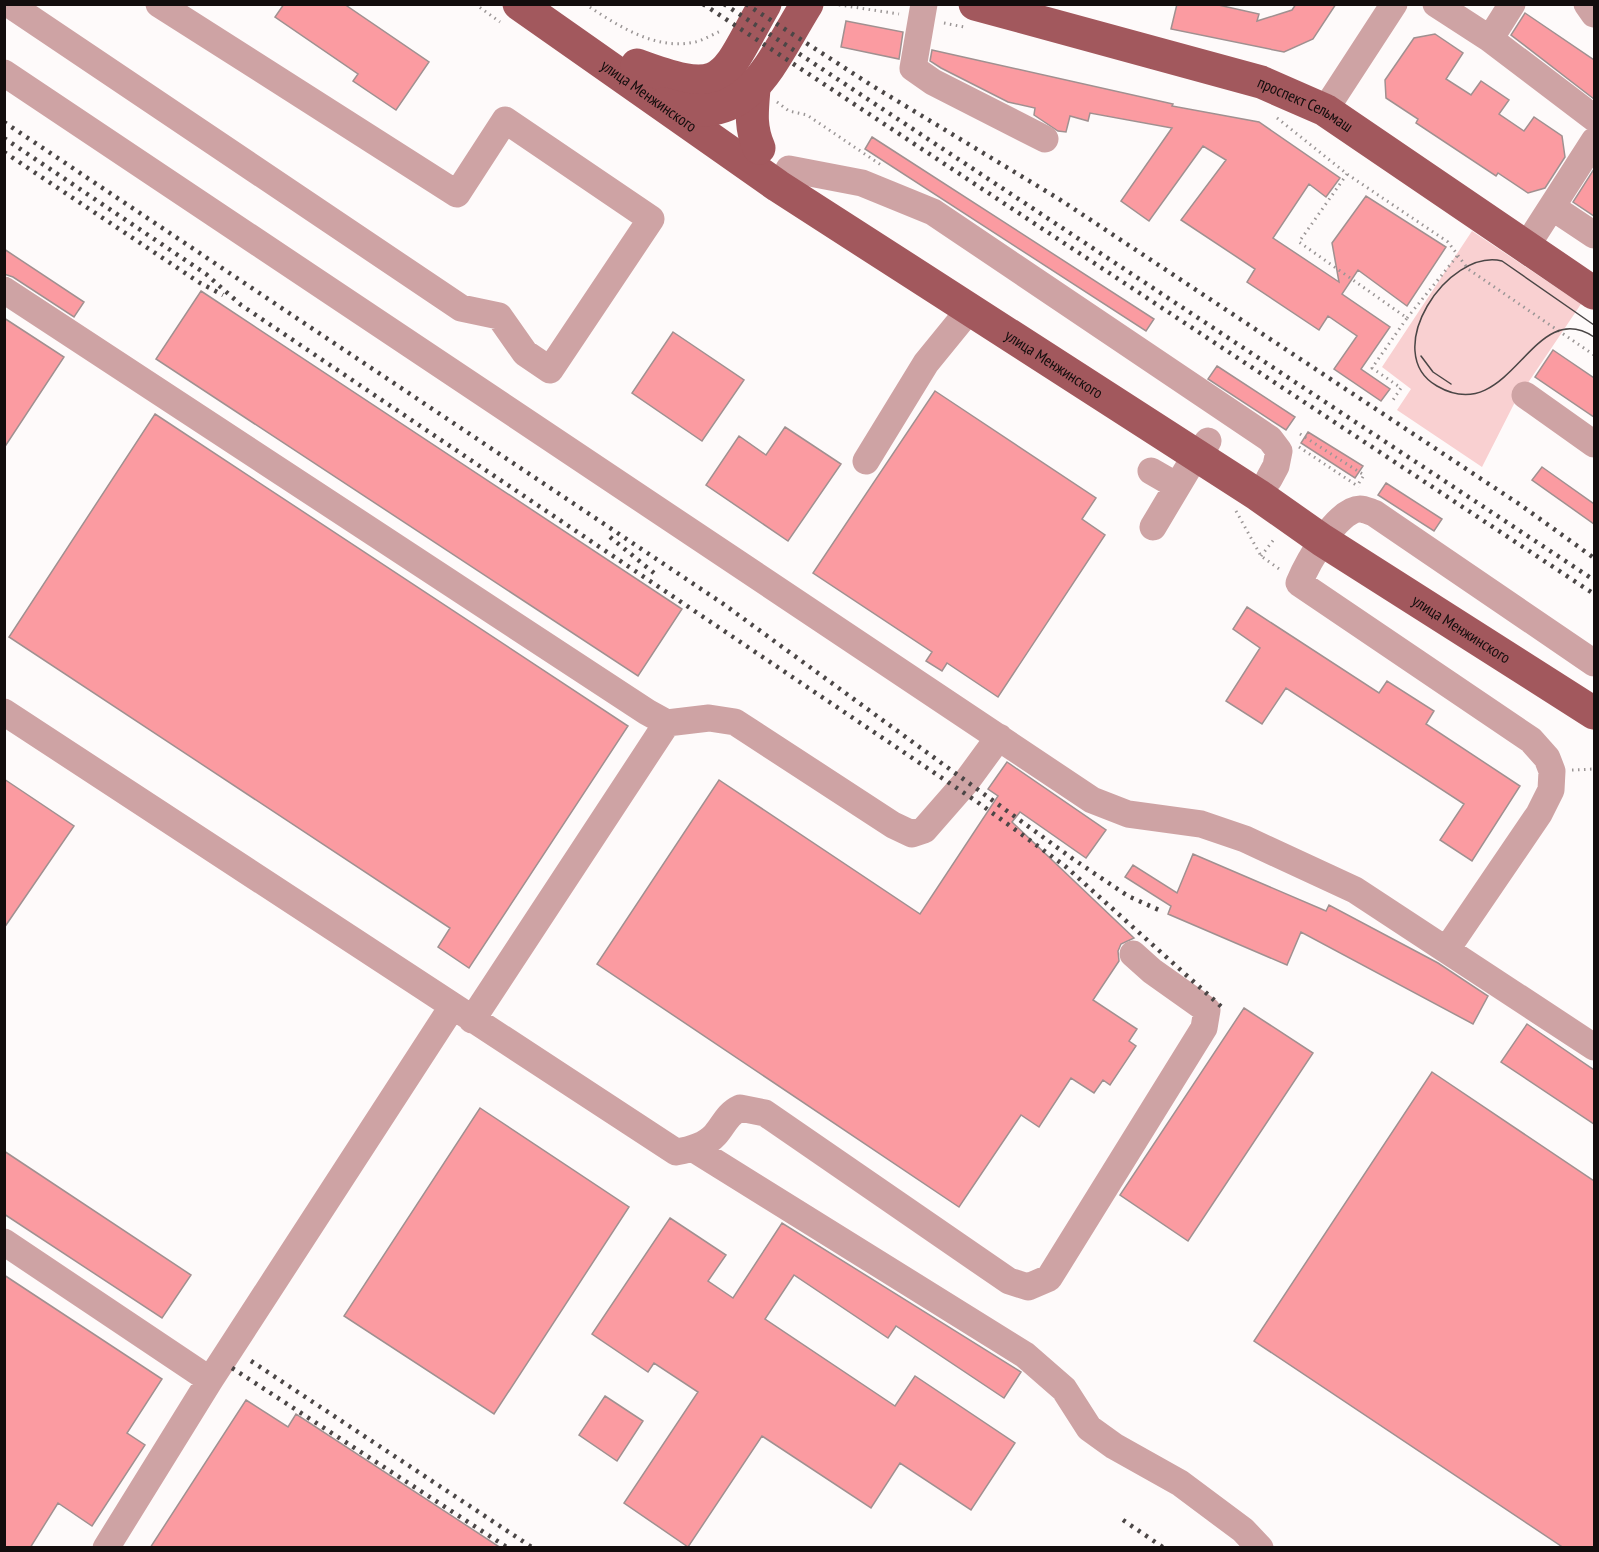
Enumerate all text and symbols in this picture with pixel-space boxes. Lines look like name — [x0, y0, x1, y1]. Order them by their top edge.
street label: улица Менжинского — [597, 55, 701, 136]
street label: проспект Сельмаш — [1255, 72, 1357, 136]
street label: улица Менжинского — [1001, 325, 1107, 403]
street label: улица Менжинского — [1409, 590, 1515, 667]

